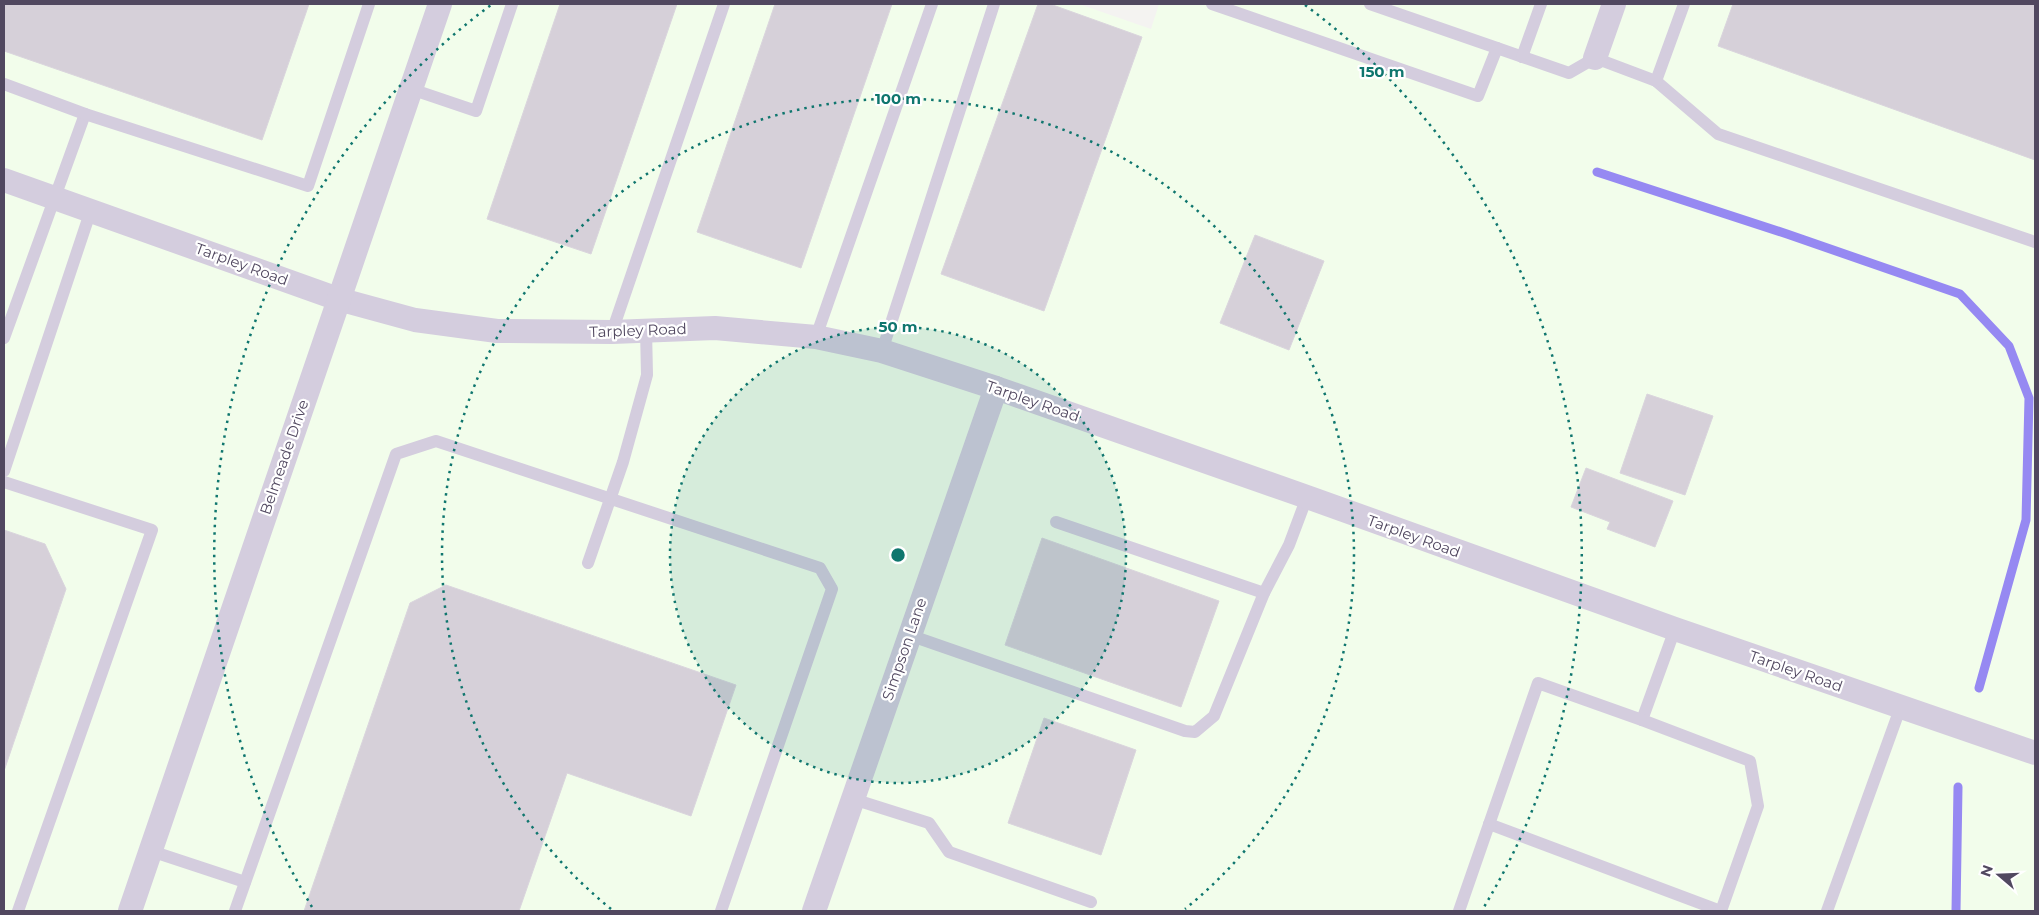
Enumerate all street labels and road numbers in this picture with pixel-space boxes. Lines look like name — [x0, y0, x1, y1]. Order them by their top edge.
street label: Tarpley Road — [193, 238, 291, 290]
street label: Tarpley Road — [589, 319, 687, 341]
street label: Tarpley Road — [984, 376, 1082, 426]
street label: Belmeade Drive — [255, 397, 313, 517]
street label: Tarpley Road — [1365, 510, 1463, 562]
street label: Simpson Lane — [878, 595, 930, 703]
street label: Tarpley Road — [1747, 646, 1845, 696]

